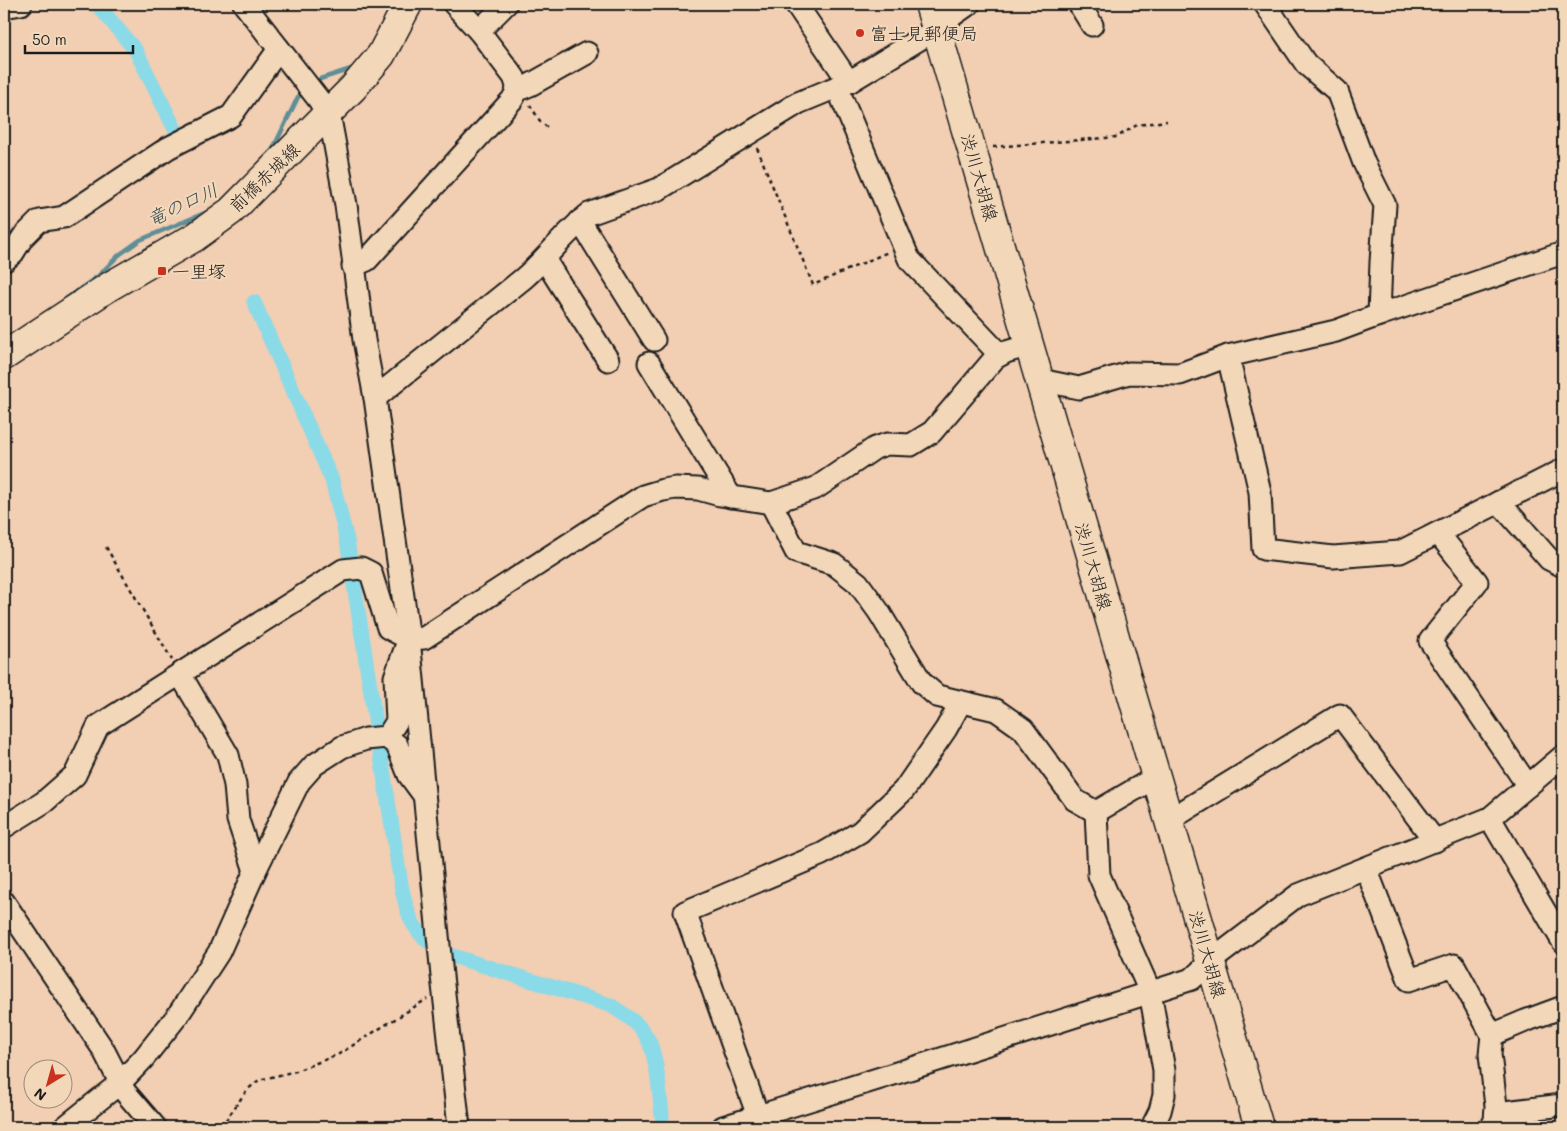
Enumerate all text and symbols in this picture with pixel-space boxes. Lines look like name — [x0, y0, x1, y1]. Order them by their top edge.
place label: 富士見郵便局 — [870, 21, 978, 45]
scale bar — [25, 22, 132, 54]
marker: 富士見郵便局 — [854, 27, 866, 39]
text: 50 m — [32, 29, 67, 49]
street label: 渋川大胡線 — [956, 130, 1004, 224]
street label: 前橋赤城線 — [223, 137, 305, 217]
water label: 竜の口川 — [142, 177, 222, 231]
place label: 一里塚 — [172, 259, 226, 283]
marker: 一里塚 — [156, 265, 168, 277]
street label: 渋川大胡線 — [1070, 519, 1118, 613]
street label: 渋川大胡線 — [1184, 907, 1232, 1001]
north arrow — [22, 1058, 72, 1108]
text: N — [30, 1084, 50, 1106]

